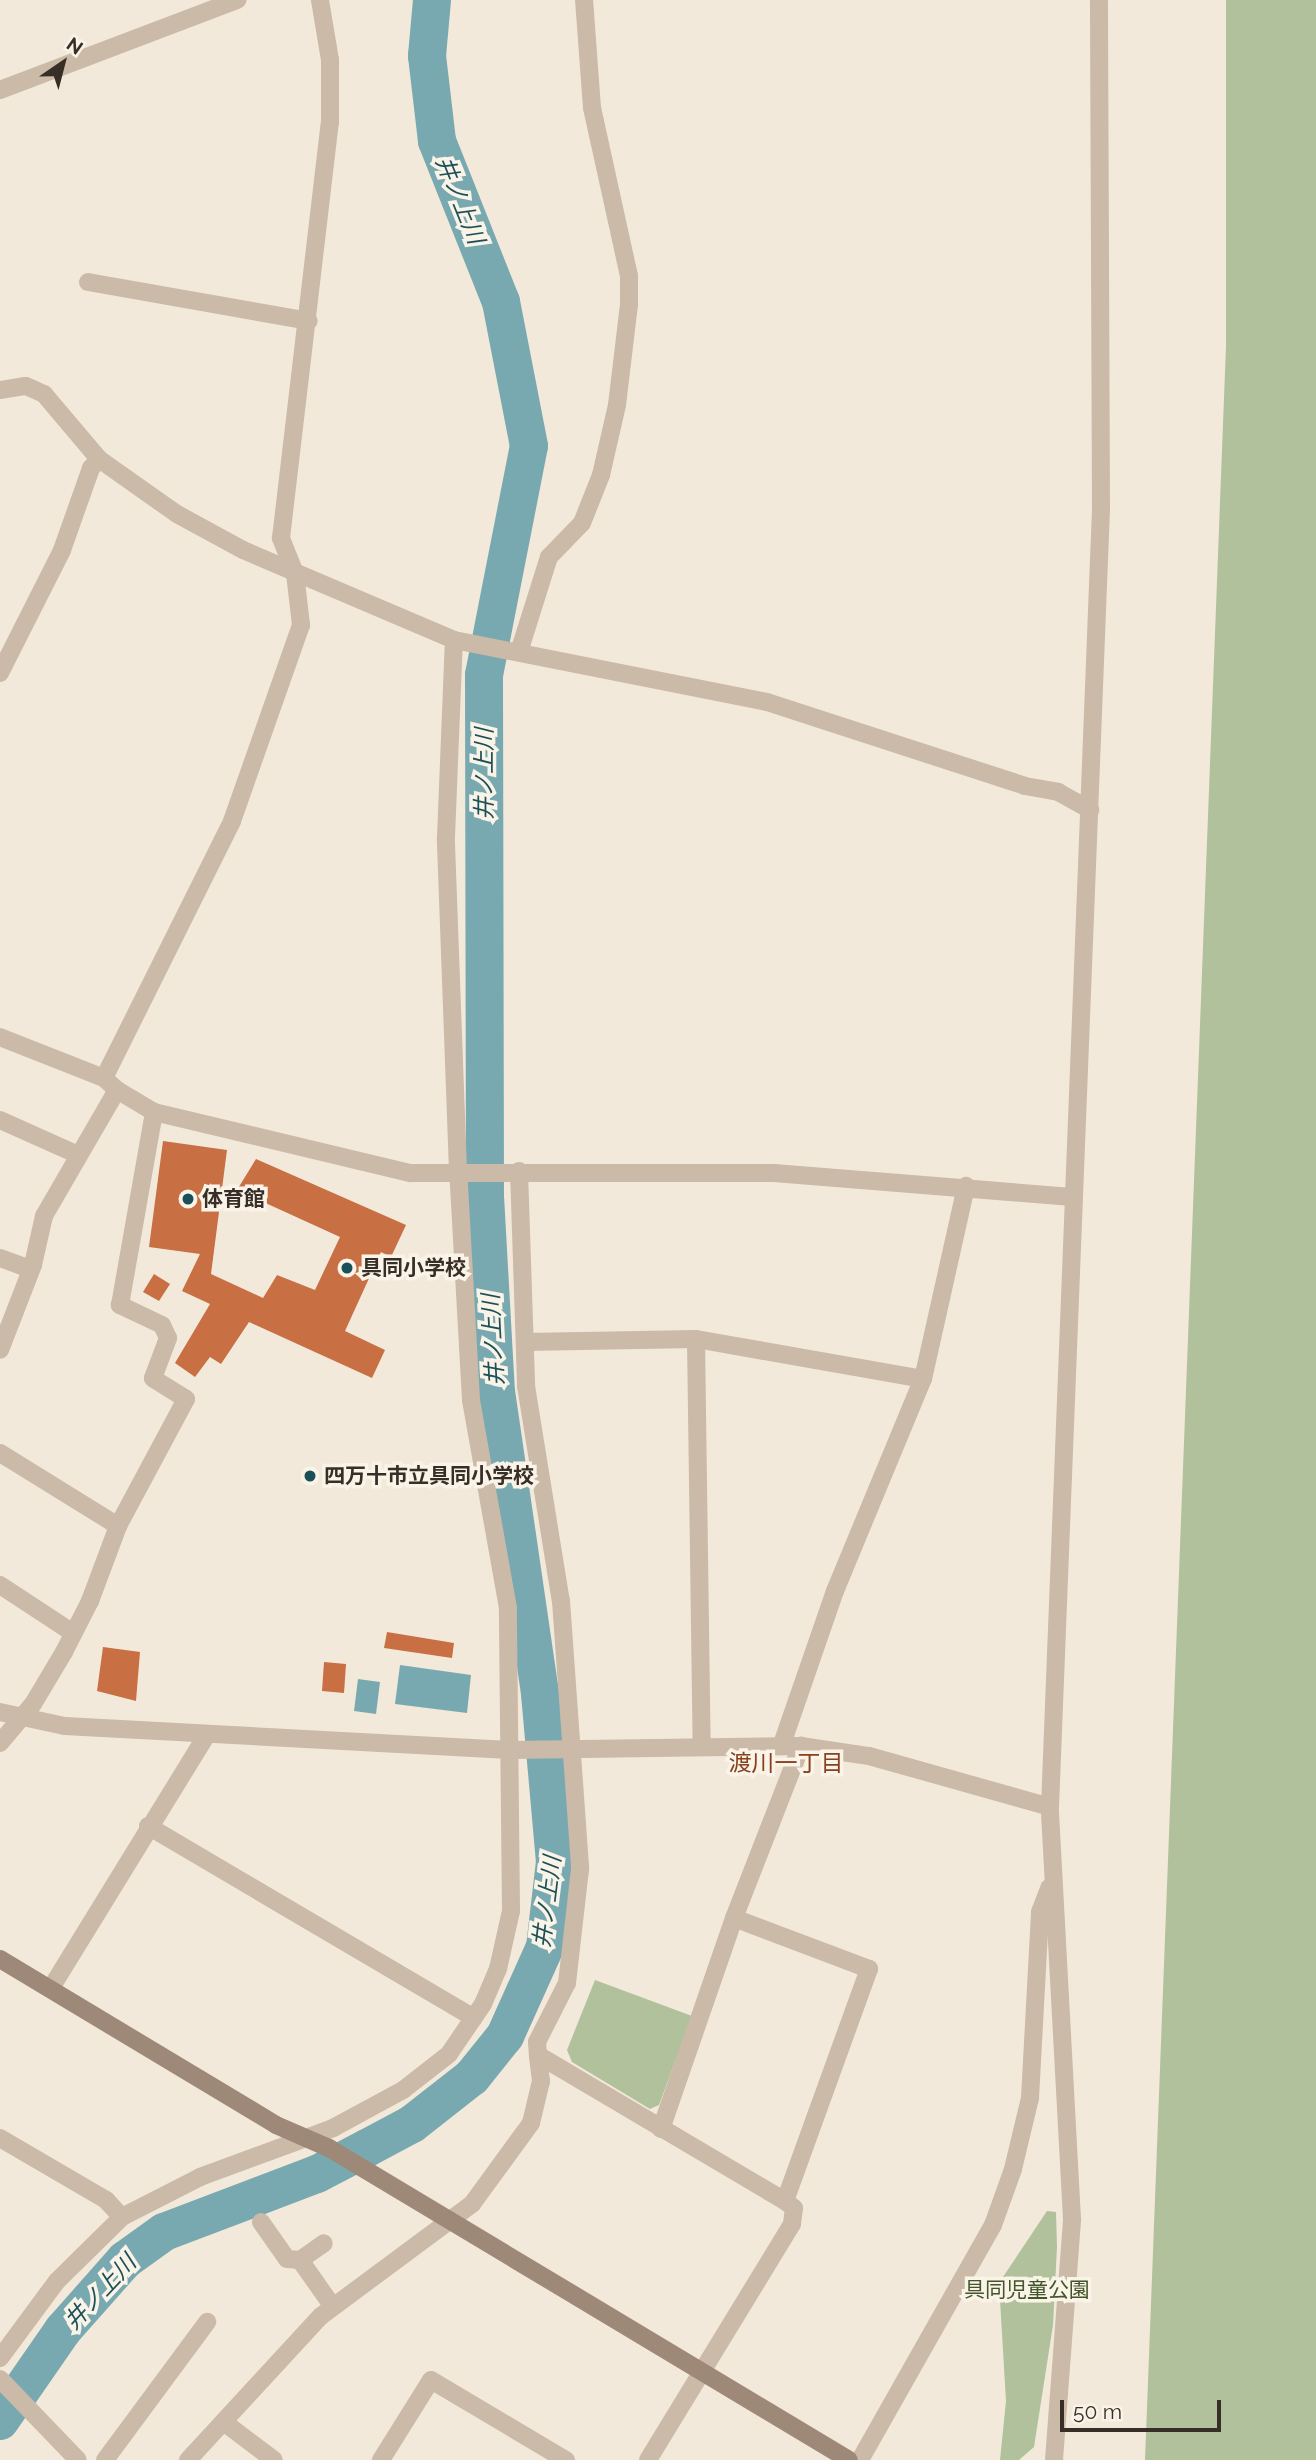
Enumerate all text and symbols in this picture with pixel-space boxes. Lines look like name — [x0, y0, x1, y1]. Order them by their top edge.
north arrow — [28, 28, 98, 98]
text: N — [63, 33, 87, 59]
water label: 井ノ上川 — [430, 152, 490, 248]
water label: 井ノ上川 — [470, 728, 498, 820]
place label: 体育館 — [202, 1186, 265, 1212]
marker: 体育館 — [180, 1191, 196, 1207]
place label: 具同小学校 — [361, 1255, 466, 1281]
marker: 具同小学校 — [339, 1260, 355, 1276]
water label: 井ノ上川 — [477, 1293, 509, 1387]
place label: 四万十市立具同小学校 — [324, 1463, 534, 1489]
marker: 四万十市立具同小学校 — [302, 1468, 318, 1484]
district label: 渡川一丁目 — [729, 1749, 843, 1777]
water label: 井ノ上川 — [528, 1855, 566, 1949]
water label: 井ノ上川 — [59, 2249, 141, 2335]
park label: 具同児童公園 — [964, 2277, 1090, 2303]
scale bar — [1064, 2386, 1225, 2430]
text: 50 m — [1073, 2399, 1122, 2424]

